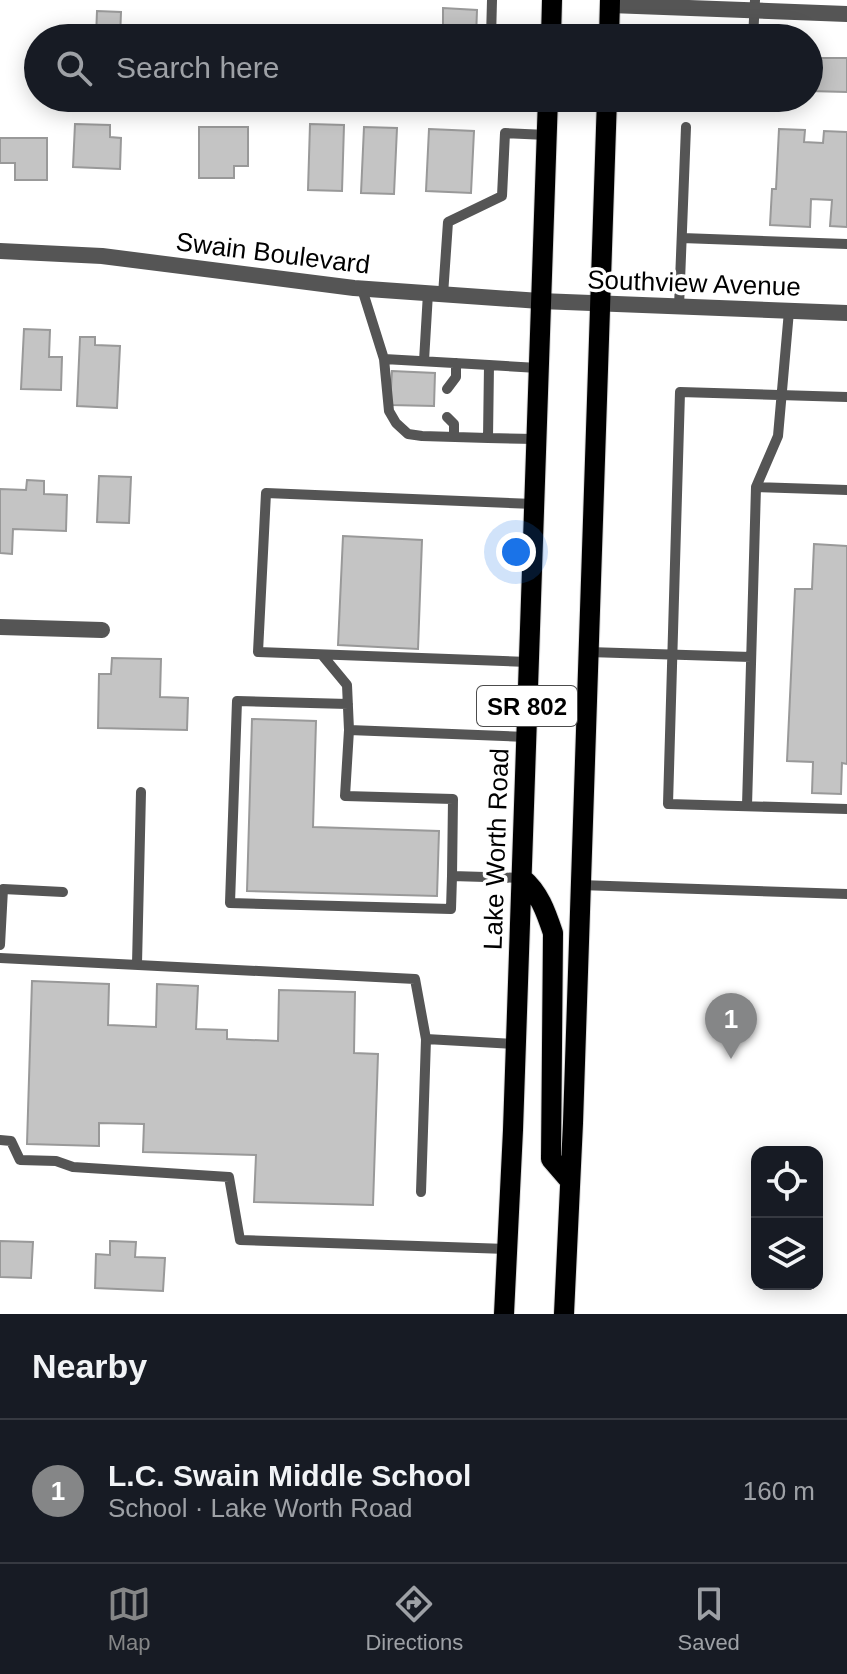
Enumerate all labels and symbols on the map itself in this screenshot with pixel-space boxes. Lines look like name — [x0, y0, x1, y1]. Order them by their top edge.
street label: Swain Boulevard — [174, 226, 372, 280]
street label: Southview Avenue — [587, 264, 801, 302]
your location — [496, 532, 536, 572]
road number: SR 802 — [477, 686, 577, 726]
street label: Lake Worth Road — [477, 748, 515, 950]
pin: 1 — [705, 993, 757, 1059]

